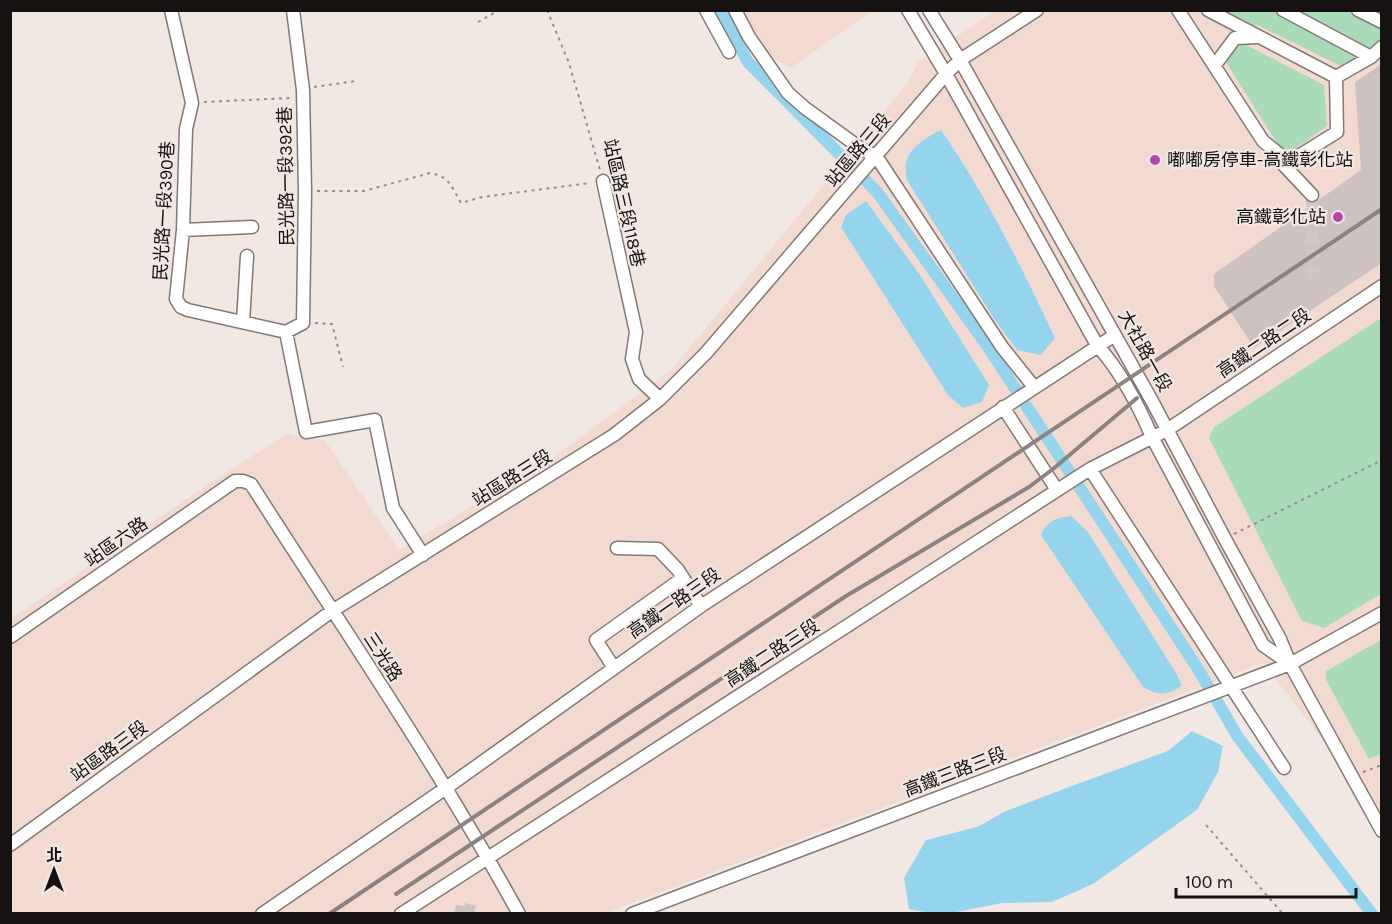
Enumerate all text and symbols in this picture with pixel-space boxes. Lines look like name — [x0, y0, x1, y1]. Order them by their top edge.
street label: 民光路一段392巷 — [274, 106, 298, 246]
street label: 站區路三段 — [821, 108, 895, 192]
street label: 站區路三段118巷 — [599, 137, 649, 269]
street label: 民光路一段390巷 — [149, 141, 179, 281]
place label: 嘟嘟房停車-高鐵彰化站 — [1167, 149, 1353, 171]
marker: 嘟嘟房停車-高鐵彰化站 — [1148, 153, 1162, 167]
place label: 高鐵彰化站 — [1236, 206, 1326, 228]
marker: 高鐵彰化站 — [1331, 210, 1345, 224]
street label: 高鐵二路二段 — [1213, 304, 1315, 382]
street label: 大社路一段 — [1114, 306, 1176, 396]
street label: 站區路三段 — [468, 445, 556, 511]
street label: 站區六路 — [80, 512, 152, 572]
street label: 高鐵一路三段 — [623, 563, 725, 643]
street label: 高鐵二路三段 — [721, 614, 823, 692]
street label: 三光路 — [359, 628, 407, 686]
street label: 站區路三段 — [66, 716, 152, 786]
street label: 高鐵三路三段 — [901, 742, 1009, 802]
north arrow — [24, 840, 84, 900]
text: 北 — [46, 846, 62, 865]
scale bar — [1176, 861, 1356, 899]
text: 100 m — [1185, 871, 1233, 893]

